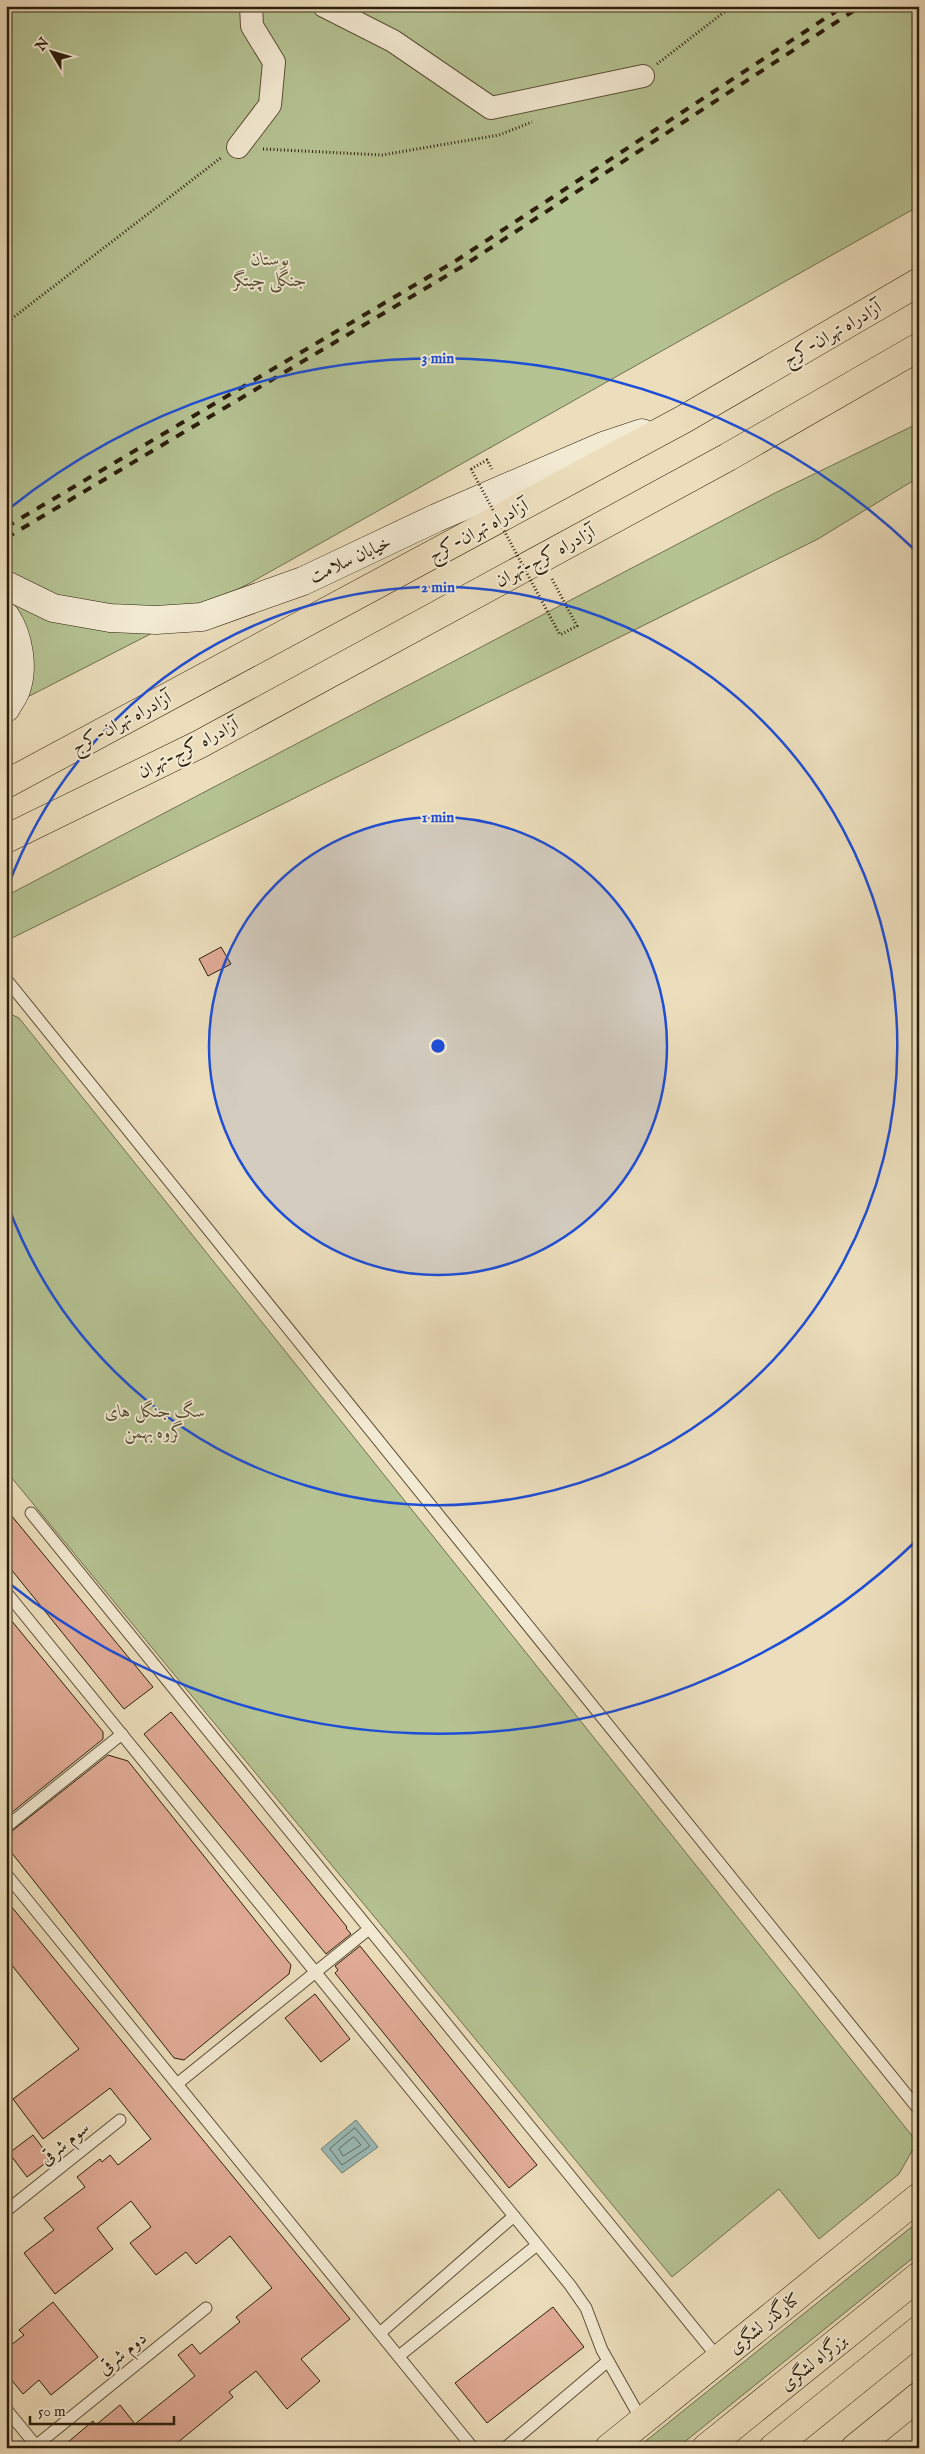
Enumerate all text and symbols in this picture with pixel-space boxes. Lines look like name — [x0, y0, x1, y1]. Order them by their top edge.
north arrow — [28, 28, 78, 78]
text: N — [31, 34, 53, 56]
park label: بوستان جنگلی چیتگر — [232, 249, 307, 293]
street label: آزادراه تهران-کرج — [779, 296, 889, 374]
text: 3 min — [422, 349, 454, 368]
street label: آزادراه تهران-کرج — [425, 494, 536, 570]
street label: آزادراه کرج-تهران — [492, 520, 603, 596]
street label: خیابان سلامت — [306, 531, 395, 589]
text: 2 min — [421, 578, 455, 597]
street label: آزادراه تهران-کرج — [68, 686, 179, 762]
street label: آزادراه کرج-تهران — [134, 713, 246, 787]
text: 1 min — [422, 808, 454, 827]
centre of rings — [429, 1037, 447, 1055]
park label: سگ جنگل های گروه بهمن — [105, 1399, 205, 1445]
street label: سوم شرقی — [35, 2117, 96, 2174]
street label: کنارگذر لشگری — [722, 2286, 806, 2360]
street label: دوم شرقی — [94, 2327, 154, 2383]
street label: بزرگراه لشگری — [775, 2328, 852, 2397]
scale bar — [30, 2394, 174, 2426]
text: 50 m — [38, 2402, 66, 2421]

